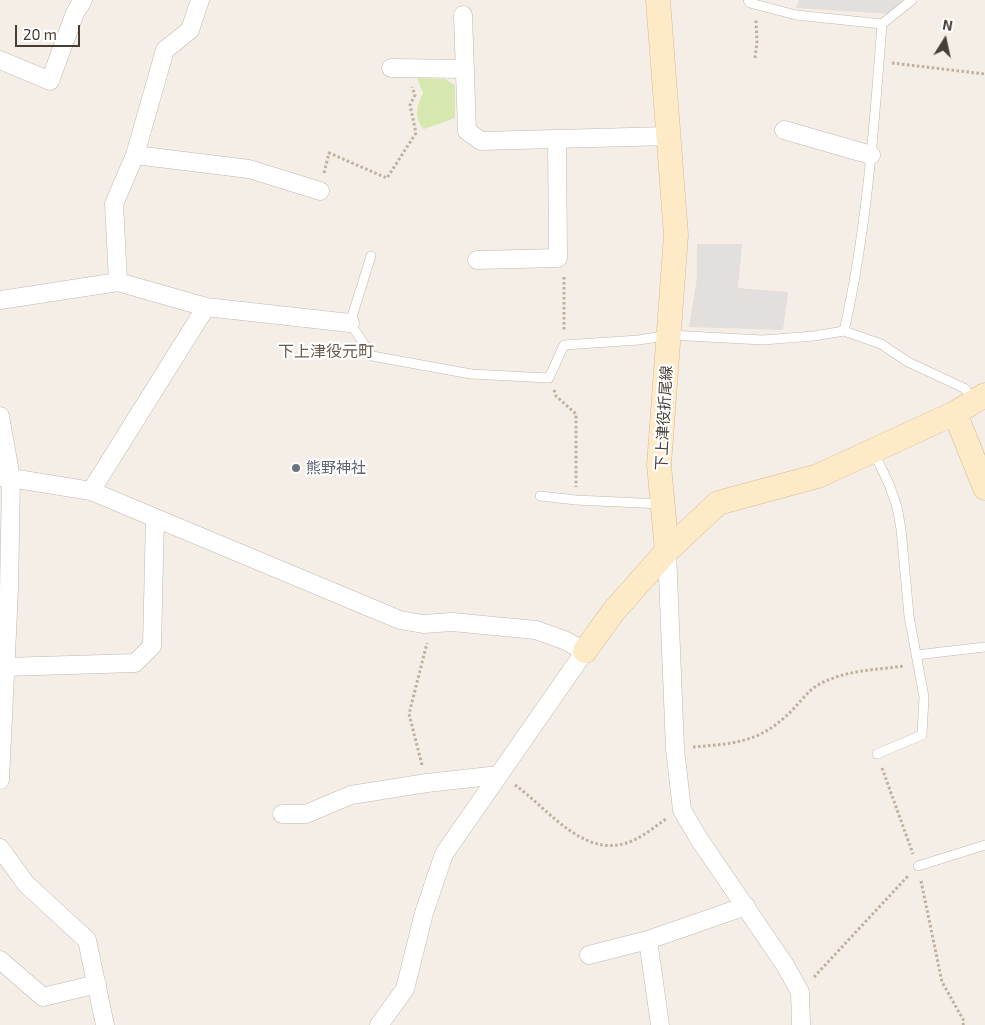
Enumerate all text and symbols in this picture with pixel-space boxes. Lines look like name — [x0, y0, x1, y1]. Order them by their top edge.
scale bar — [18, 15, 82, 47]
north arrow — [920, 15, 970, 65]
text: N — [941, 15, 954, 34]
text: 20 m — [23, 25, 57, 43]
district label: 下上津役元町 — [278, 342, 374, 362]
street label: 下上津役折尾線 — [652, 365, 676, 471]
place label: 熊野神社 — [306, 459, 366, 477]
marker: 熊野神社 — [290, 462, 302, 474]

